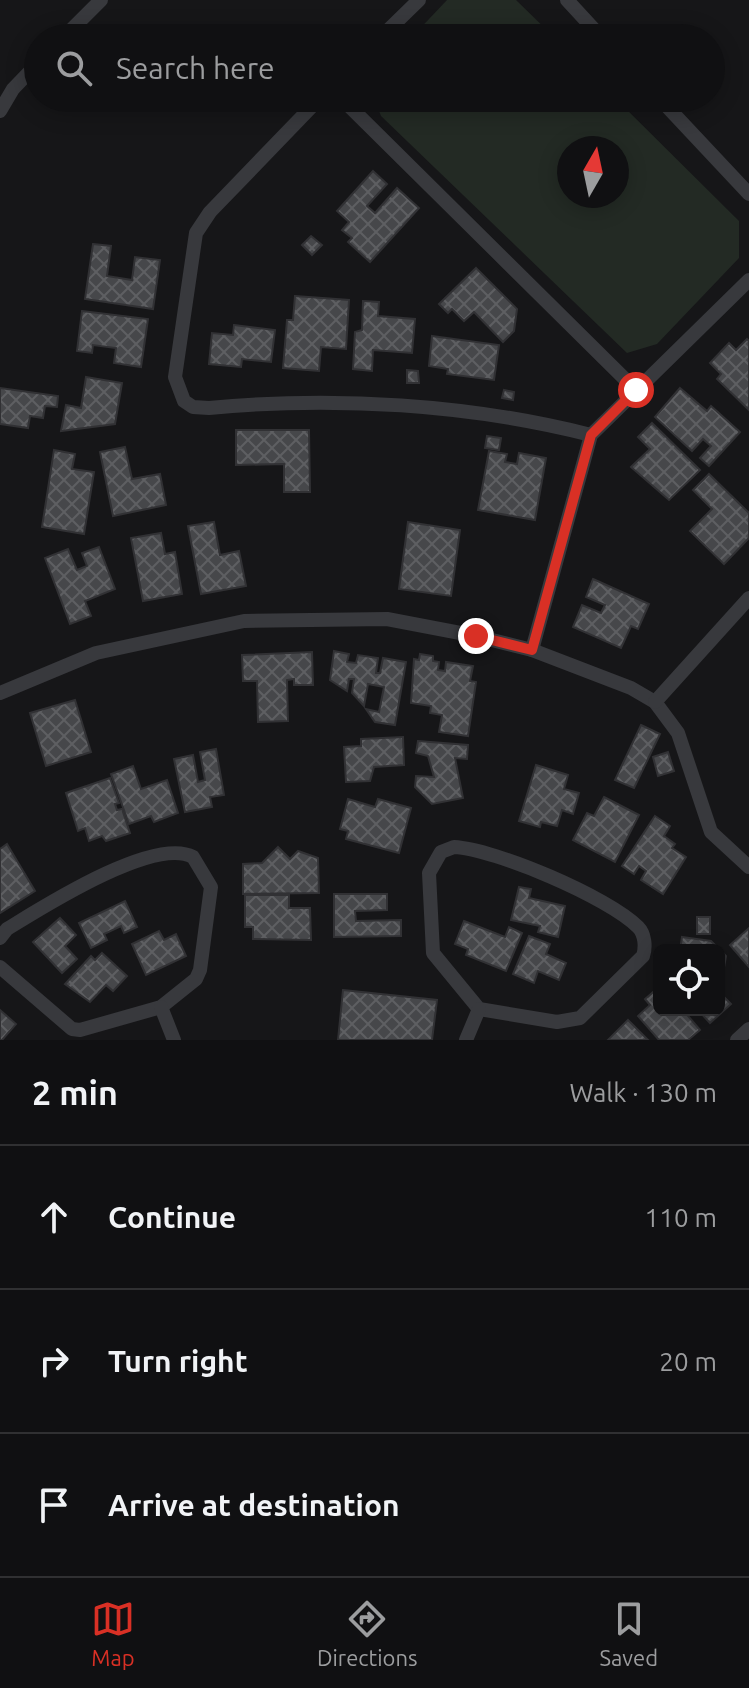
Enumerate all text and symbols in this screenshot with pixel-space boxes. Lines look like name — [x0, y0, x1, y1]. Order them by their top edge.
search box — [24, 24, 725, 112]
icon: search — [52, 46, 96, 90]
text: Search here — [116, 51, 275, 85]
north arrow — [557, 136, 629, 208]
route start — [618, 372, 654, 408]
route end — [458, 618, 494, 654]
map controls — [653, 944, 725, 1016]
button: locate — [653, 944, 725, 1016]
text: 2 min — [32, 1073, 118, 1111]
text: Walk · 130 m — [569, 1078, 717, 1107]
icon: ahead — [32, 1195, 76, 1239]
text: Continue — [108, 1200, 236, 1234]
text: 110 m — [645, 1203, 717, 1232]
icon: right — [32, 1339, 76, 1383]
text: Turn right — [108, 1344, 248, 1378]
text: 20 m — [659, 1347, 717, 1376]
icon: arrive — [32, 1483, 76, 1527]
text: Arrive at destination — [108, 1488, 400, 1522]
tab: Map — [91, 1597, 135, 1670]
tab: Directions — [317, 1597, 418, 1670]
tab: Saved — [599, 1597, 658, 1670]

